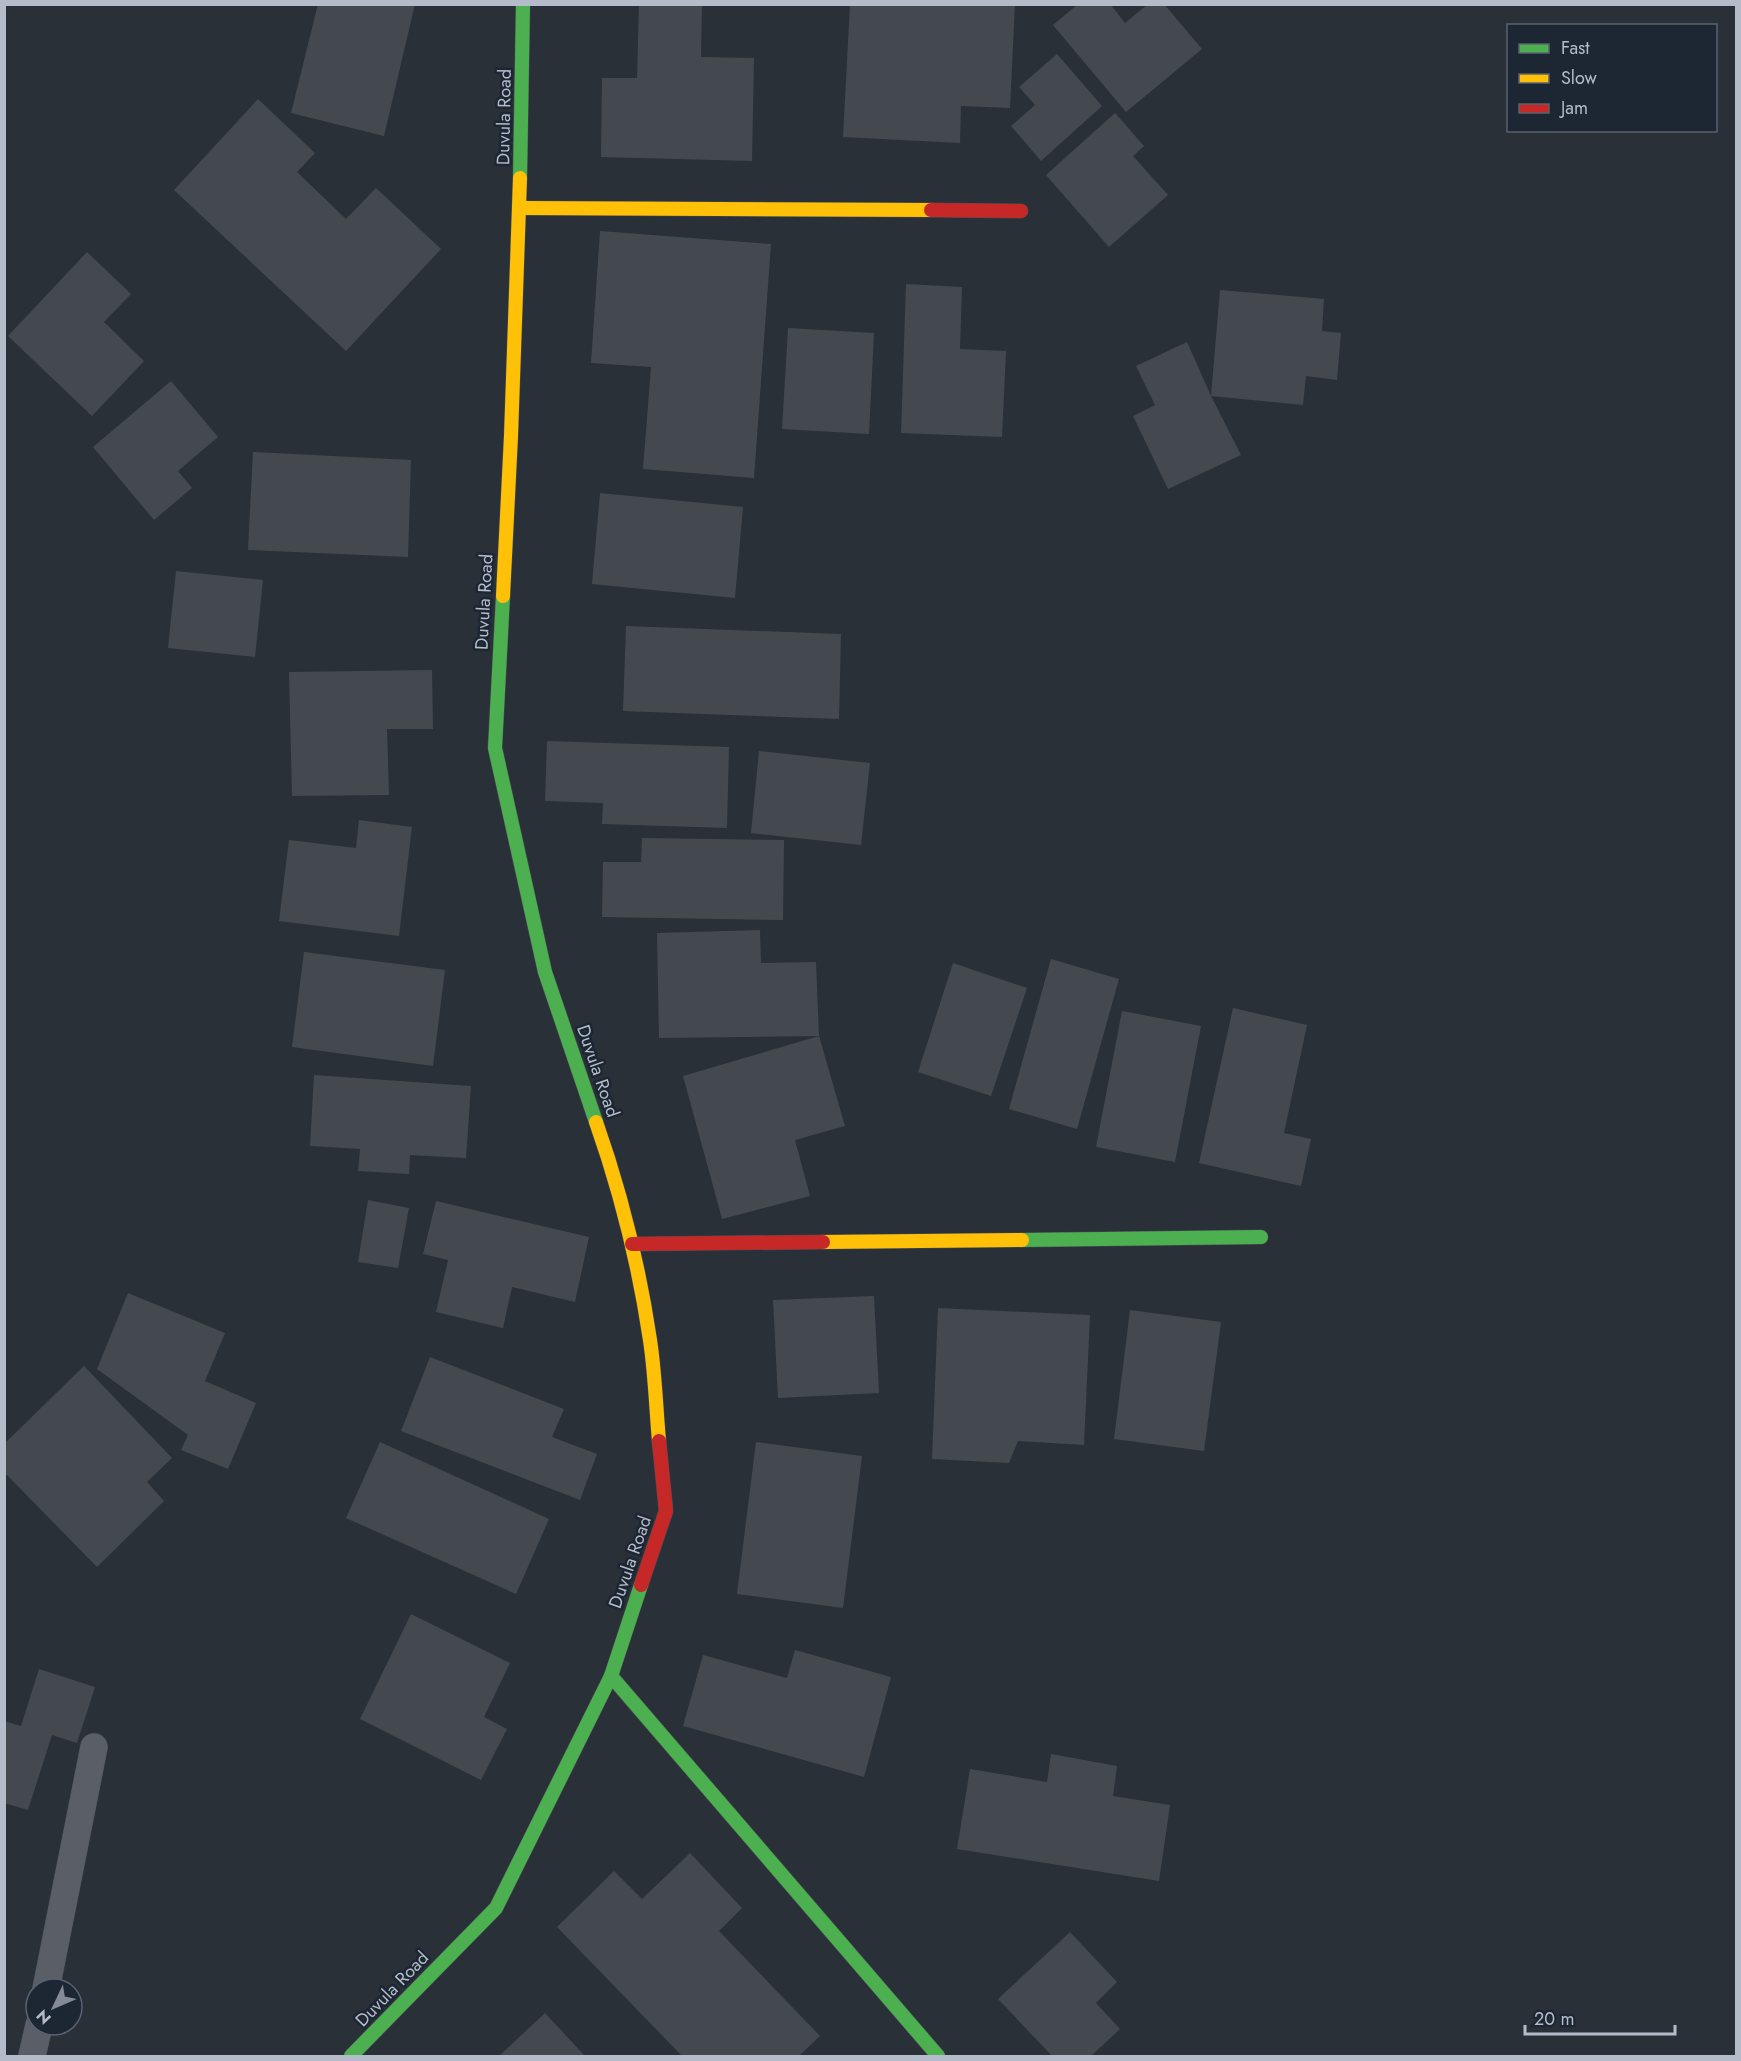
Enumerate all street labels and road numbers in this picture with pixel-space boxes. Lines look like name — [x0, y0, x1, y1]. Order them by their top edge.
street label: Duvula Road — [490, 69, 518, 165]
street label: Duvula Road — [469, 553, 499, 651]
street label: Duvula Road — [570, 1021, 626, 1121]
street label: Duvula Road — [602, 1512, 658, 1612]
street label: Duvula Road — [349, 1945, 435, 2033]

